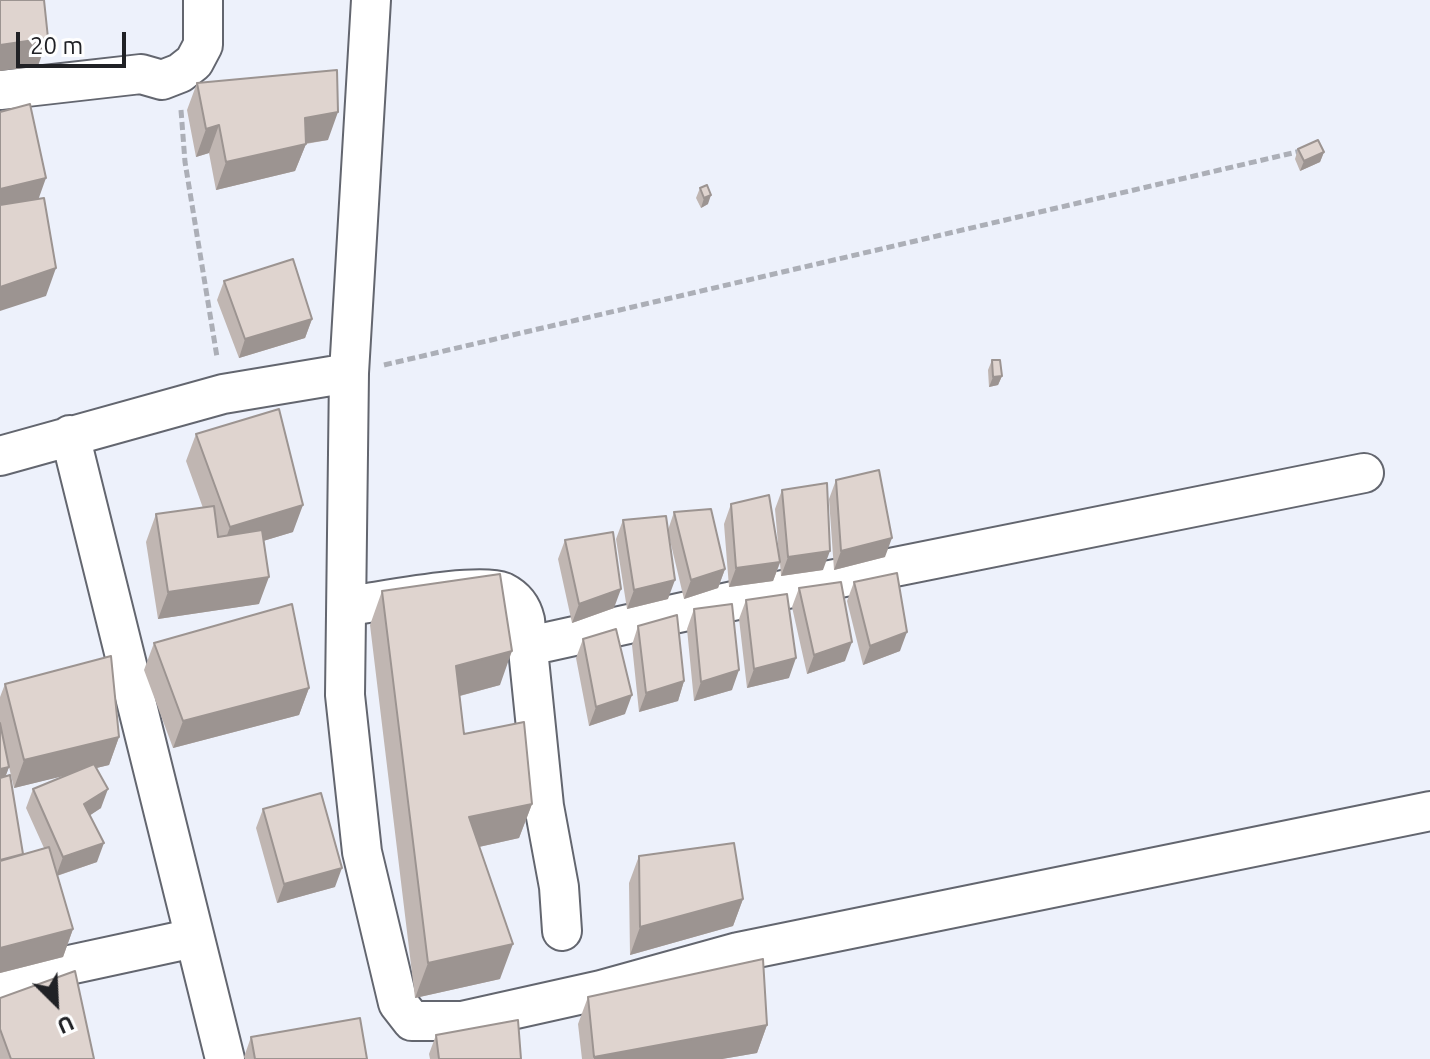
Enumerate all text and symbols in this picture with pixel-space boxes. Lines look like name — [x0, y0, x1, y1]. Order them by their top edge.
scale bar — [20, 16, 130, 66]
text: 20 m — [30, 32, 83, 59]
north arrow — [16, 963, 96, 1043]
text: U — [54, 1011, 78, 1040]

